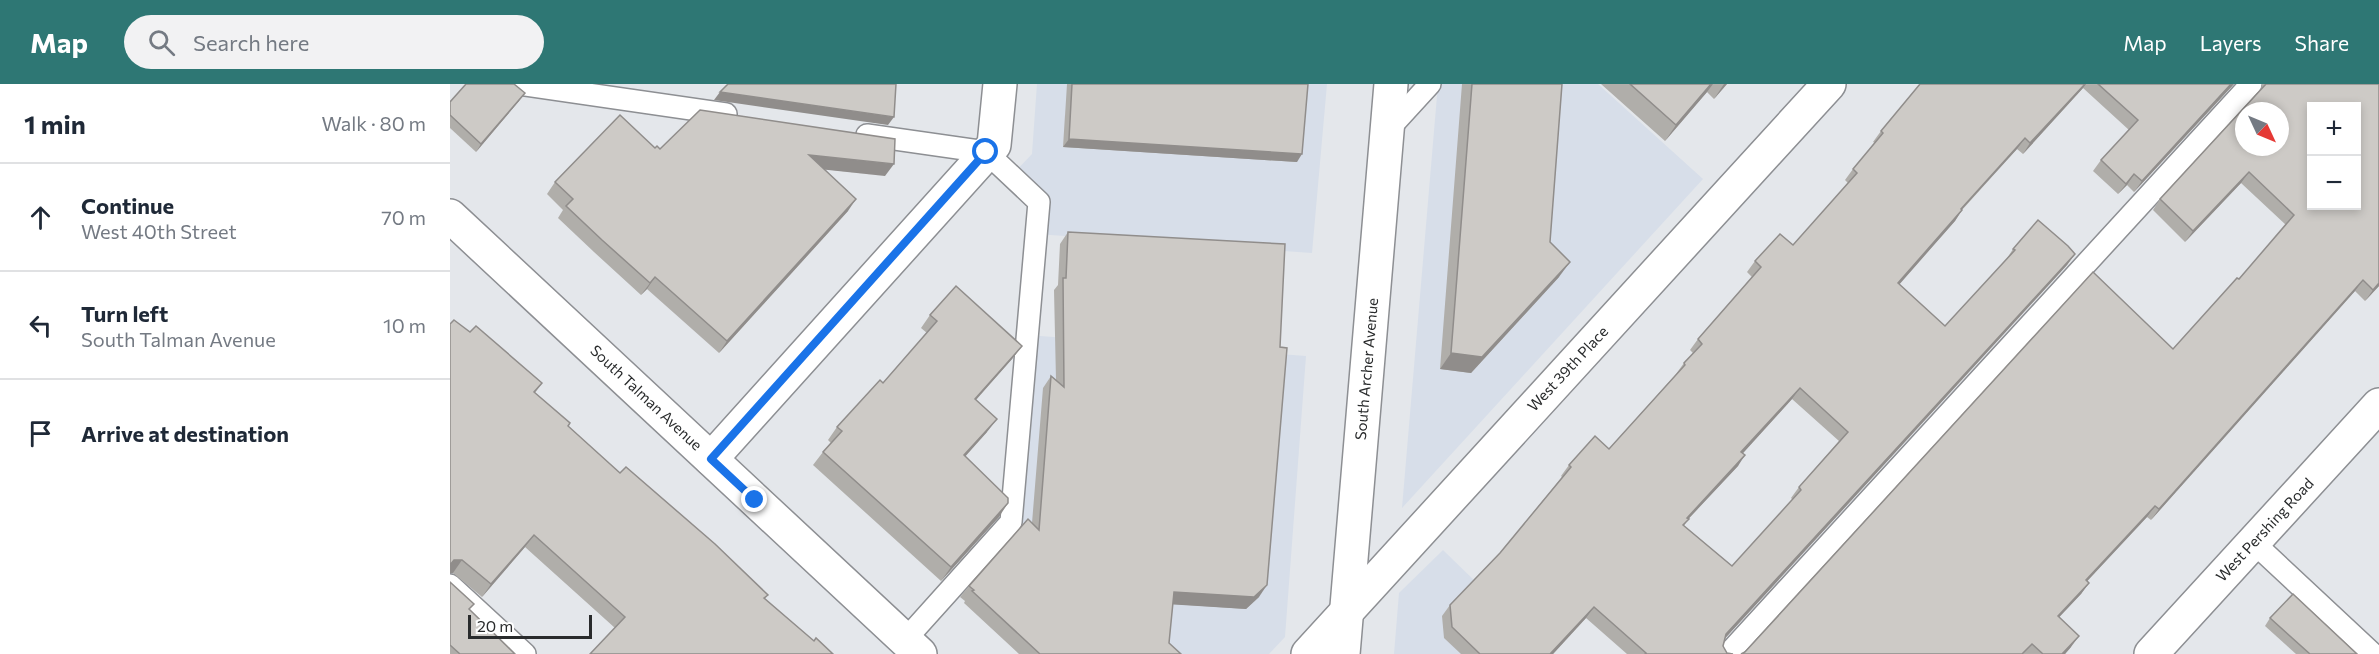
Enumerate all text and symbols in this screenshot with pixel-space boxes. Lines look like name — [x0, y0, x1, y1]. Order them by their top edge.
search box — [124, 15, 544, 69]
text: Map — [30, 25, 88, 59]
icon: search — [145, 26, 178, 59]
text: Search here — [193, 29, 309, 56]
text: Map — [2123, 30, 2167, 55]
text: Layers — [2200, 30, 2262, 55]
text: Share — [2295, 30, 2349, 55]
north arrow — [2235, 102, 2289, 156]
map controls — [2307, 102, 2361, 210]
button: + — [2307, 102, 2361, 156]
text: 1 min — [24, 108, 86, 139]
text: Walk · 80 m — [321, 111, 426, 135]
route start — [972, 138, 998, 164]
button: − — [2307, 156, 2361, 210]
text: Continue — [81, 192, 174, 219]
icon: ahead — [24, 201, 57, 234]
text: 70 m — [381, 205, 426, 229]
text: West 40th Street — [81, 219, 237, 243]
street label: South Archer Avenue — [1351, 297, 1381, 441]
text: Turn left — [81, 300, 168, 327]
icon: left — [24, 309, 57, 342]
text: 10 m — [383, 313, 426, 337]
street label: West 39th Place — [1523, 322, 1611, 415]
text: South Talman Avenue — [81, 327, 276, 351]
street label: South Talman Avenue — [587, 341, 706, 454]
icon: arrive — [24, 417, 57, 450]
text: Arrive at destination — [81, 420, 289, 447]
street label: West Pershing Road — [2212, 474, 2317, 585]
route end — [741, 486, 767, 512]
scale bar — [468, 612, 592, 640]
text: 20 m — [477, 616, 513, 635]

